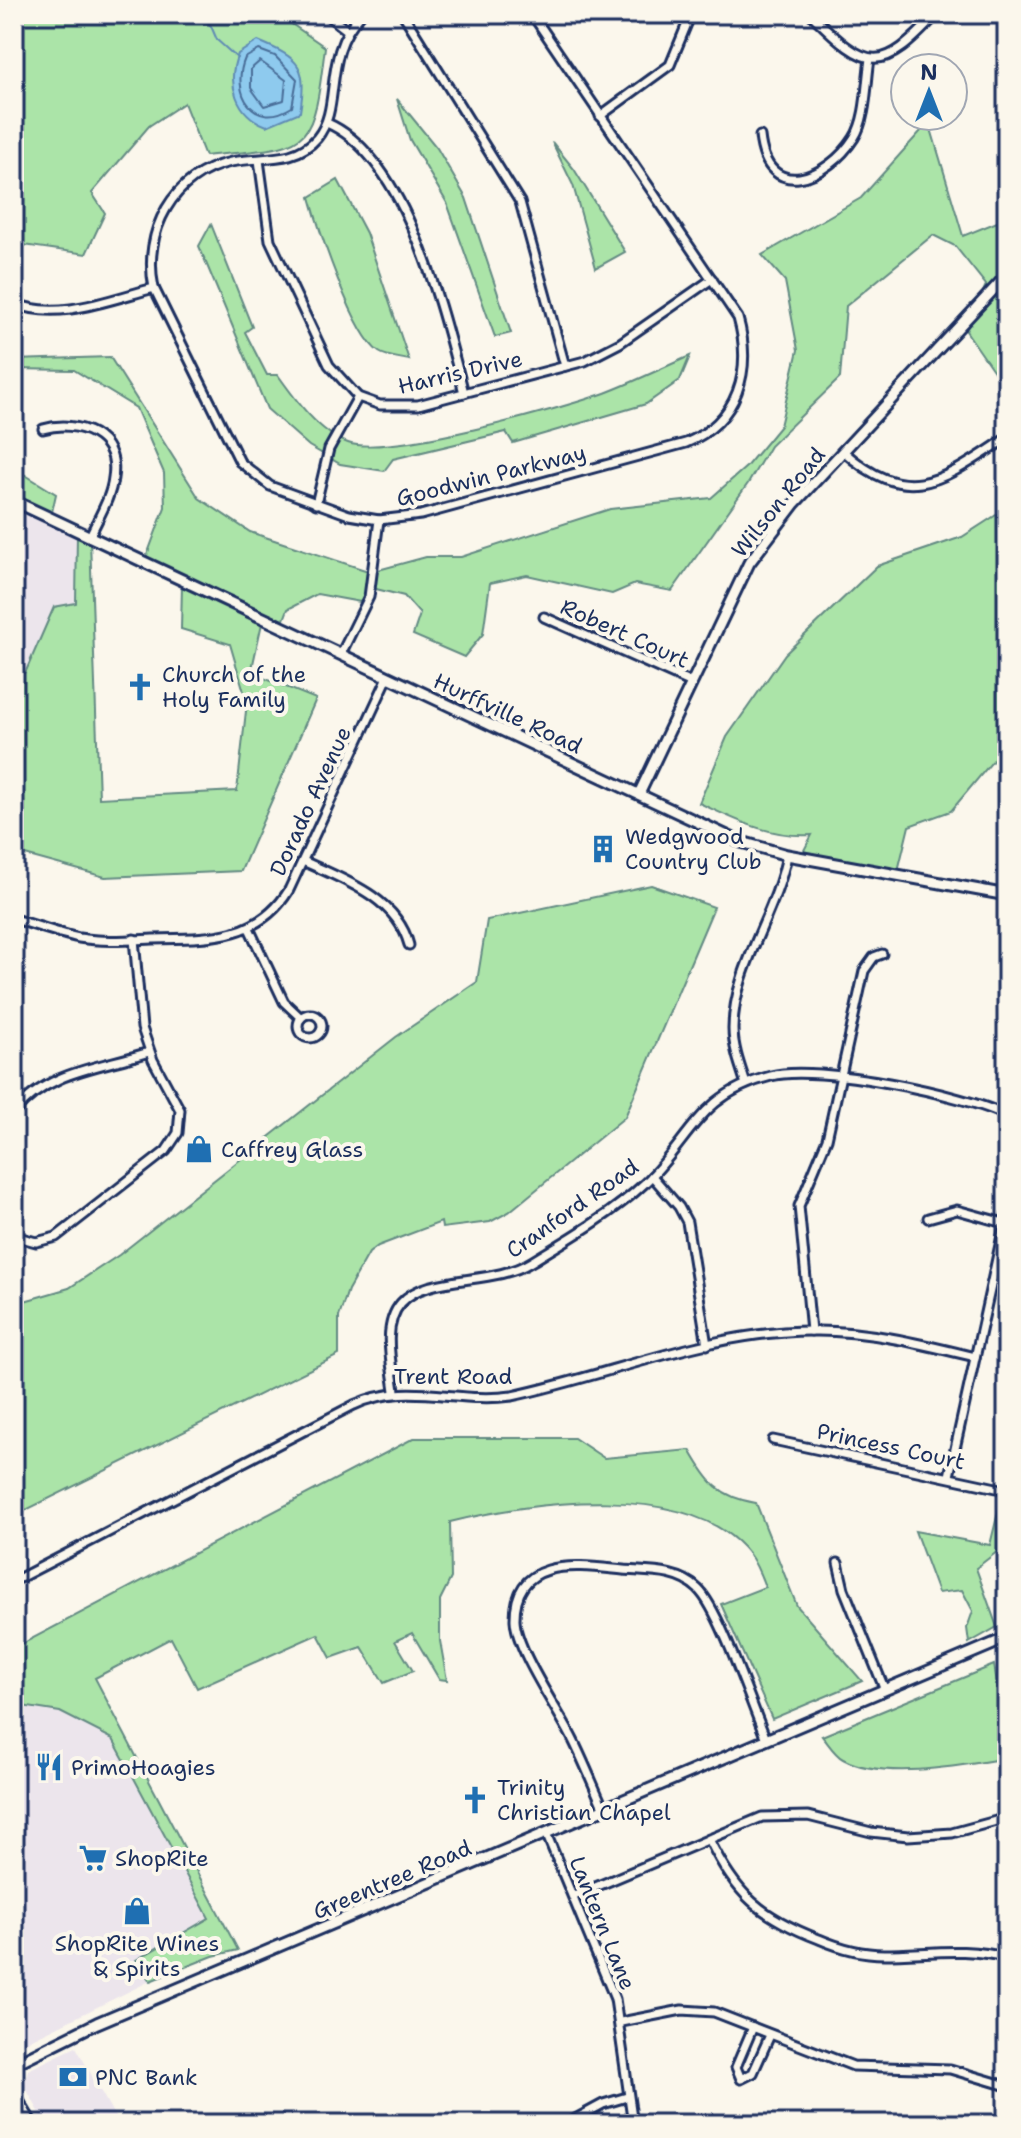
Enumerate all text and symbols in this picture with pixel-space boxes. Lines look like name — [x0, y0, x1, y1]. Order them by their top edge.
north arrow — [889, 52, 969, 132]
text: N — [920, 58, 938, 87]
street label: Harris Drive — [395, 344, 525, 401]
street label: Goodwin Parkway — [393, 438, 589, 513]
street label: Wilson Road — [725, 441, 832, 563]
street label: Robert Court — [556, 592, 694, 675]
place label: Church of the Holy Family — [162, 660, 306, 714]
street label: Hurffville Road — [429, 666, 587, 761]
church icon: Church of the Holy Family — [125, 672, 155, 702]
street label: Dorado Avenue — [263, 722, 358, 881]
place label: Wedgwood Country Club — [625, 822, 762, 876]
building icon: Wedgwood Country Club — [588, 834, 618, 864]
shop icon: Caffrey Glass — [184, 1134, 214, 1164]
place label: Caffrey Glass — [221, 1135, 363, 1164]
street label: Cranford Road — [500, 1152, 644, 1265]
street label: Trent Road — [394, 1362, 512, 1391]
street label: Princess Court — [814, 1417, 968, 1476]
restaurant icon: PrimoHoagies — [34, 1752, 64, 1782]
place label: PrimoHoagies — [71, 1753, 216, 1782]
place label: Trinity Christian Chapel — [497, 1773, 671, 1827]
church icon: Trinity Christian Chapel — [460, 1785, 490, 1815]
street label: Greentree Road — [309, 1833, 476, 1926]
supermarket icon: ShopRite — [78, 1843, 108, 1873]
place label: ShopRite — [115, 1844, 209, 1873]
street label: Lantern Lane — [563, 1852, 643, 1994]
shop icon: ShopRite Wines & Spirits — [122, 1896, 152, 1926]
place label: ShopRite Wines & Spirits — [55, 1929, 219, 1983]
bank icon: PNC Bank — [58, 2062, 88, 2092]
place label: PNC Bank — [95, 2063, 198, 2092]

